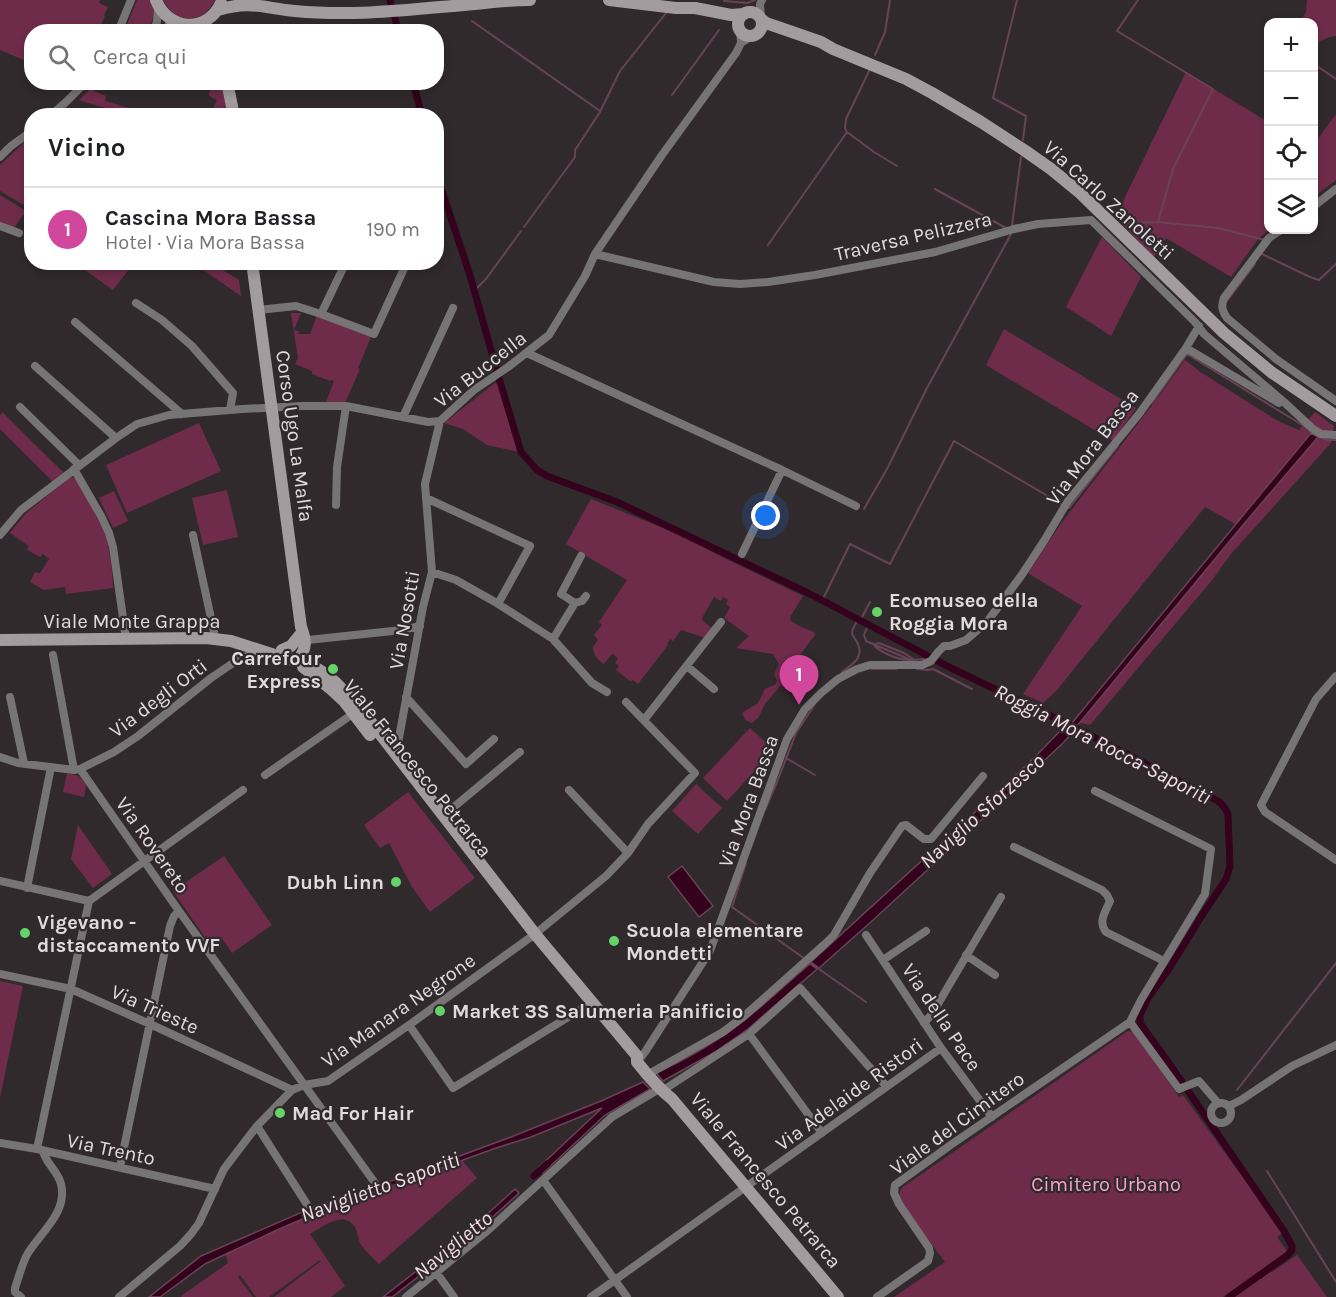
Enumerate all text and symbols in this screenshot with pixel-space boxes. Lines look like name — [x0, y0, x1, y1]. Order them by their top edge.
map controls — [1264, 18, 1318, 234]
button: + — [1264, 18, 1318, 72]
search box — [24, 24, 444, 90]
icon: search — [45, 41, 78, 74]
text: Cerca qui — [93, 44, 187, 70]
button: − — [1264, 72, 1318, 126]
button: locate — [1264, 126, 1318, 180]
text: Vicino — [48, 132, 125, 163]
street label: Via Carlo Zanoletti — [1039, 136, 1179, 265]
button: layers — [1264, 180, 1318, 234]
text: Cascina Mora Bassa — [105, 205, 316, 231]
street label: Traversa Pelizzera — [832, 207, 994, 266]
text: 1 — [64, 218, 71, 241]
text: 190 m — [366, 218, 420, 241]
text: Hotel · Via Mora Bassa — [105, 231, 305, 254]
street label: Via Buccella — [430, 326, 531, 413]
street label: Corso Ugo La Malfa — [271, 349, 318, 523]
street label: Via Mora Bassa — [1041, 385, 1144, 510]
your location — [751, 501, 780, 530]
street label: Via Nosotti — [384, 569, 425, 671]
place label: Ecomuseo della Roggia Mora — [889, 589, 1038, 635]
marker: Ecomuseo della Roggia Mora — [870, 605, 884, 619]
street label: Viale Monte Grappa — [44, 610, 220, 633]
place label: Carrefour Express — [231, 647, 321, 693]
street label: Via degli Orti — [105, 654, 212, 743]
pin: 1 — [780, 656, 818, 705]
marker: Carrefour Express — [326, 662, 340, 676]
street label: Viale Francesco Petrarca — [339, 675, 497, 862]
water label: Roggia Mora Rocca-Saporiti — [991, 679, 1216, 809]
street label: Via Mora Bassa — [714, 732, 783, 871]
water label: Naviglio Sforzesco — [915, 748, 1050, 873]
street label: Via Rovereto — [111, 793, 194, 898]
place label: Dubh Linn — [287, 871, 384, 894]
marker: Dubh Linn — [389, 875, 403, 889]
place label: Vigevano - distaccamento VVF — [37, 911, 220, 957]
place label: Scuola elementare Mondetti — [626, 919, 803, 965]
marker: Vigevano - distaccamento VVF — [18, 926, 32, 940]
marker: Scuola elementare Mondetti — [607, 934, 621, 948]
street label: Via Manara Negrone — [317, 949, 480, 1072]
street label: Via della Pace — [897, 959, 986, 1075]
street label: Via Trieste — [108, 980, 202, 1039]
place label: Market 3S Salumeria Panificio — [452, 1000, 743, 1023]
marker: Market 3S Salumeria Panificio — [433, 1004, 447, 1018]
street label: Via Adelaide Ristori — [771, 1033, 927, 1156]
street label: Viale del Cimitero — [886, 1067, 1029, 1180]
street label: Viale Francesco Petrarca — [685, 1088, 846, 1273]
place label: Mad For Hair — [292, 1102, 413, 1125]
marker: Mad For Hair — [273, 1106, 287, 1120]
street label: Via Trento — [65, 1129, 157, 1170]
water label: Naviglietto Saporiti — [297, 1147, 463, 1227]
park label: Cimitero Urbano — [1031, 1173, 1181, 1196]
water label: Naviglietto — [409, 1206, 498, 1284]

